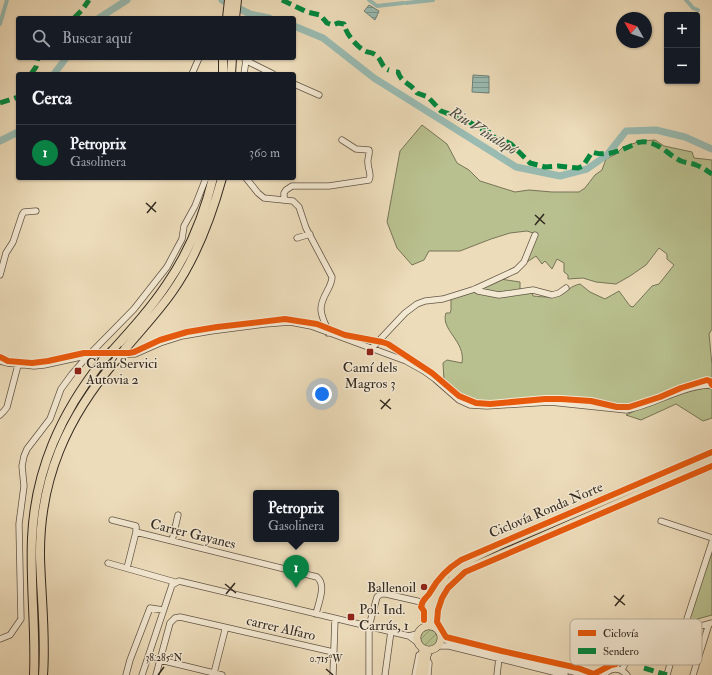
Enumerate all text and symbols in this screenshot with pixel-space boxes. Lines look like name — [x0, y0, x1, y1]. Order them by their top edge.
north arrow — [616, 12, 652, 48]
map controls — [664, 12, 700, 84]
button: + — [664, 12, 700, 48]
search box — [16, 16, 296, 60]
icon: search — [30, 27, 52, 49]
text: Buscar aquí — [62, 29, 131, 48]
button: − — [664, 48, 700, 84]
text: Cerca — [32, 88, 72, 109]
water label: Riu Vinalopó — [445, 102, 522, 160]
text: Petroprix — [70, 135, 126, 154]
text: 1 — [43, 145, 47, 161]
text: 360 m — [249, 145, 280, 161]
text: Gasolinera — [70, 154, 126, 170]
marker: Camí dels Magros 3 — [365, 347, 375, 357]
place label: Camí Servici Autovia 2 — [85, 355, 158, 388]
place label: Camí dels Magros 3 — [343, 359, 398, 392]
marker: Camí Servici Autovia 2 — [73, 366, 83, 376]
your location — [312, 384, 332, 404]
street label: Ciclovía Ronda Norte — [487, 478, 606, 542]
popup — [253, 490, 339, 542]
text: Petroprix — [268, 499, 324, 518]
street label: Carrer Gayanes — [148, 515, 238, 554]
text: Gasolinera — [268, 518, 324, 534]
pin: 1 — [283, 555, 309, 588]
place label: Ballenoil — [367, 579, 416, 596]
marker: Ballenoil — [419, 582, 429, 592]
place label: Pol. Ind. Carrús, 1 — [359, 601, 409, 634]
street label: carrer Alfaro — [245, 612, 318, 644]
marker: Pol. Ind. Carrús, 1 — [346, 612, 356, 622]
legend — [570, 619, 702, 665]
text: Ciclovía — [603, 627, 639, 640]
text: Sendero — [603, 645, 639, 658]
text: 38.285°N — [145, 652, 183, 664]
text: 0.715°W — [310, 653, 343, 665]

